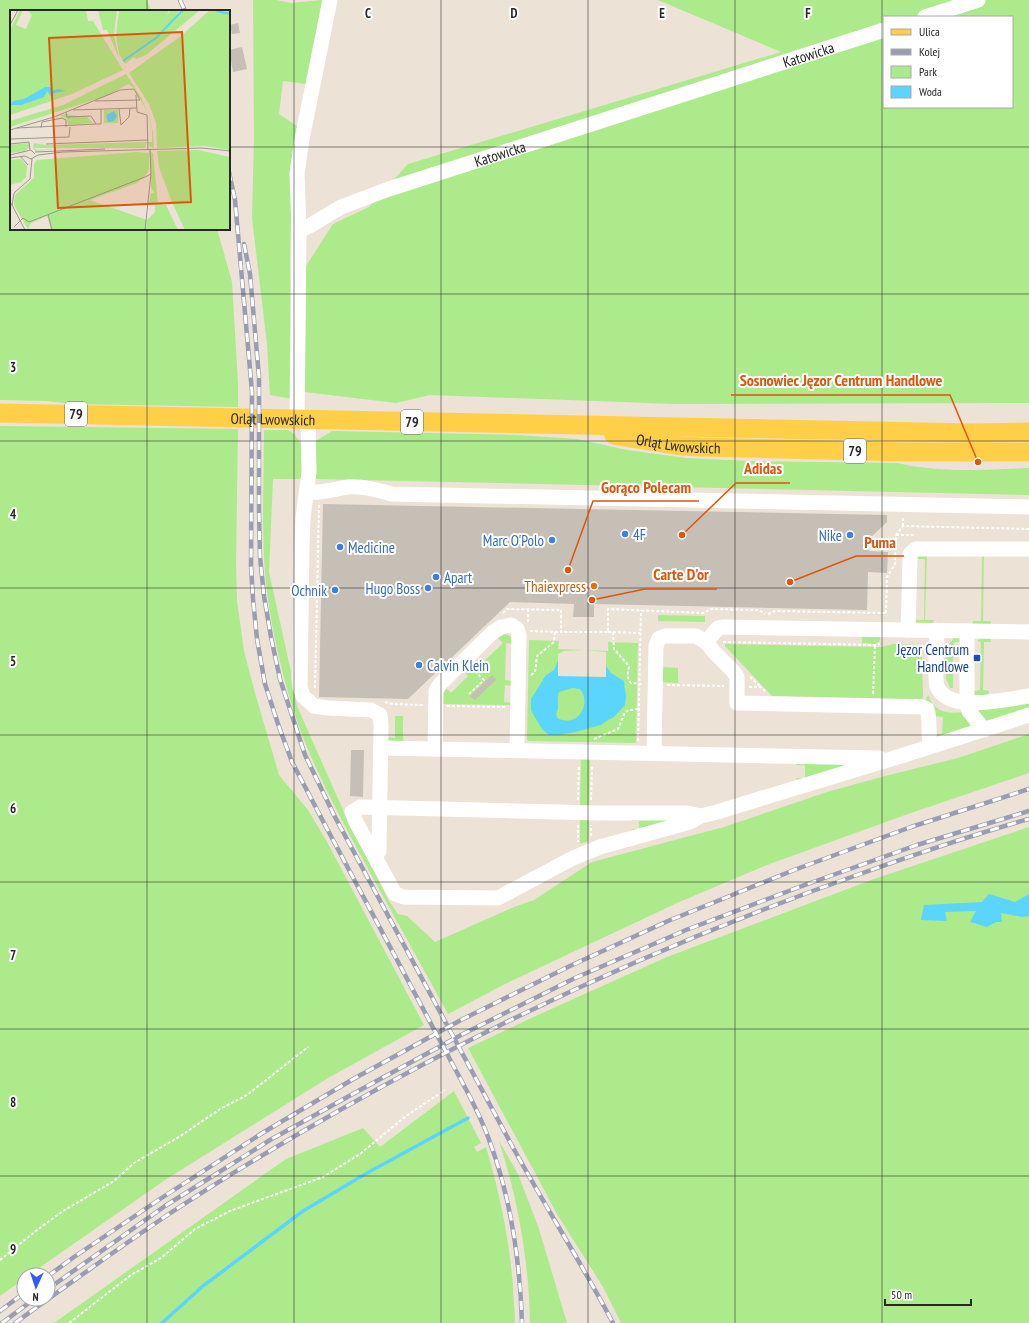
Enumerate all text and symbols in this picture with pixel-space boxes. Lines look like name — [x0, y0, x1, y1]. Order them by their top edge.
text: C — [365, 5, 371, 22]
text: D — [511, 5, 518, 22]
text: E — [659, 5, 665, 22]
text: F — [805, 5, 811, 22]
inset map — [10, 10, 230, 230]
legend — [883, 16, 1013, 108]
text: Ulica — [919, 24, 940, 39]
street label: Katowicka — [780, 37, 836, 71]
text: Kolej — [919, 44, 940, 59]
text: Park — [919, 64, 937, 79]
text: Woda — [919, 84, 942, 99]
street label: Katowicka — [472, 136, 528, 171]
text: 3 — [10, 359, 16, 376]
callout: Sosnowiec Jęzor Centrum Handlowe — [731, 367, 950, 395]
text: Sosnowiec Jęzor Centrum Handlowe — [740, 370, 942, 390]
road number: 79 — [65, 402, 87, 426]
street label: Orląt Lwowskich — [230, 408, 315, 429]
road number: 79 — [401, 410, 423, 434]
street label: Orląt Lwowskich — [635, 429, 721, 457]
road number: 79 — [844, 439, 866, 463]
callout: Adidas — [736, 455, 790, 483]
text: Adidas — [743, 458, 782, 478]
callout: Gorąco Polecam — [593, 473, 699, 501]
text: Gorąco Polecam — [601, 477, 691, 497]
text: 4 — [10, 506, 17, 523]
place label: 4F — [633, 525, 646, 544]
place label: Nike — [819, 526, 842, 545]
callout: Puma — [856, 528, 904, 556]
marker: 4F — [620, 529, 630, 539]
marker: Nike — [845, 530, 855, 540]
place label: Marc O'Polo — [483, 531, 544, 550]
text: Puma — [864, 532, 896, 552]
marker: Marc O'Polo — [547, 535, 557, 545]
place label: Medicine — [348, 538, 395, 557]
marker: Medicine — [335, 542, 345, 552]
callout: Carte D'or — [645, 561, 717, 589]
text: Carte D'or — [653, 564, 709, 584]
place label: Apart — [444, 568, 472, 587]
marker: Apart — [431, 572, 441, 582]
place label: Thaiexpress — [524, 577, 586, 596]
place label: Hugo Boss — [366, 579, 420, 598]
place label: Ochnik — [291, 581, 327, 600]
marker: Thaiexpress — [589, 581, 599, 591]
marker: Hugo Boss — [423, 583, 433, 593]
marker: Ochnik — [330, 585, 340, 595]
place label: Jęzor Centrum Handlowe — [896, 640, 969, 676]
text: 5 — [10, 653, 16, 670]
marker: Jęzor Centrum Handlowe — [972, 653, 982, 663]
place label: Calvin Klein — [427, 656, 489, 675]
marker: Calvin Klein — [414, 660, 424, 670]
text: 6 — [10, 800, 16, 817]
text: 7 — [10, 947, 16, 964]
text: 8 — [10, 1094, 16, 1111]
text: 9 — [10, 1241, 16, 1258]
north arrow — [16, 1267, 56, 1307]
scale bar — [885, 1281, 971, 1307]
text: 50 m — [891, 1287, 912, 1302]
text: N — [32, 1290, 39, 1304]

